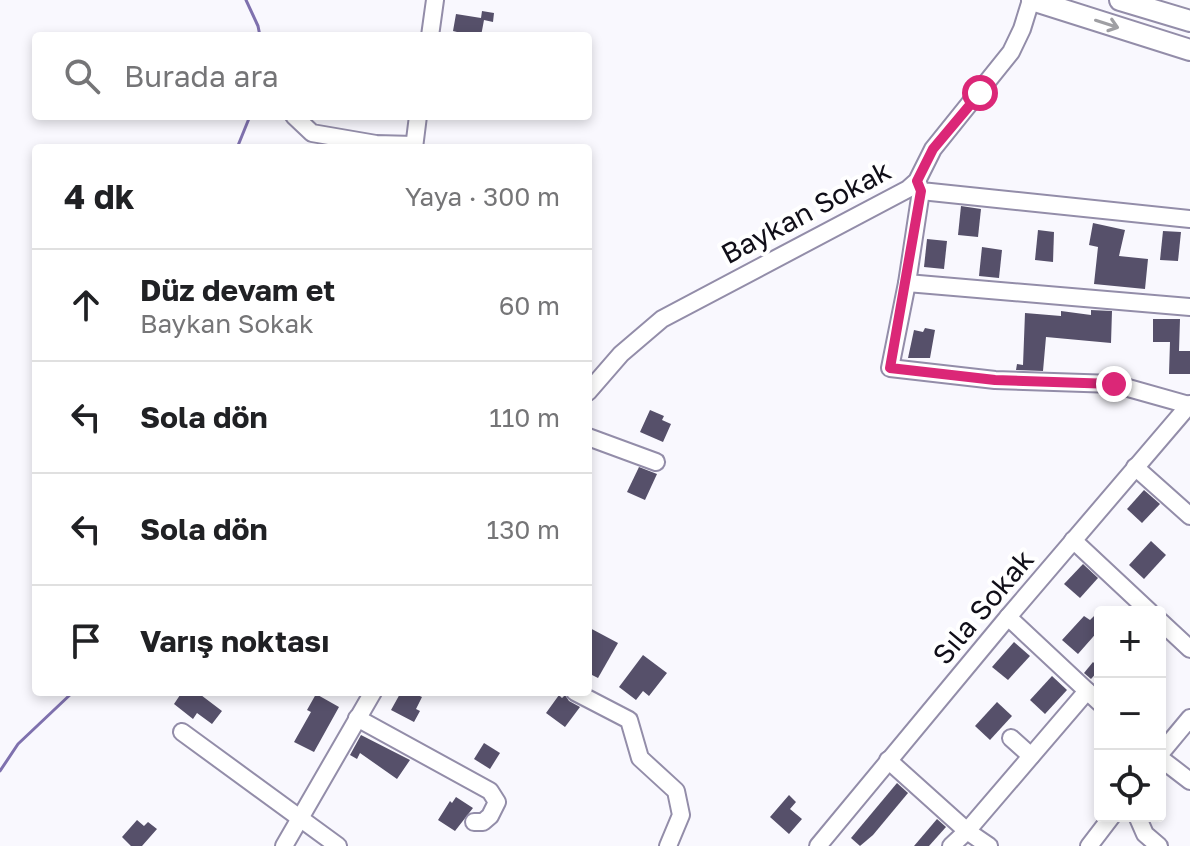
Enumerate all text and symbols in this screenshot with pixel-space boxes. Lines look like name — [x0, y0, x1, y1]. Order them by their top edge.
one-way arrow — [1093, 17, 1119, 32]
search box — [32, 32, 592, 120]
icon: search — [60, 54, 104, 98]
text: Burada ara — [124, 58, 279, 94]
route start — [962, 75, 998, 111]
street label: Baykan Sokak — [715, 153, 896, 270]
text: 4 dk — [64, 176, 134, 216]
text: Yaya · 300 m — [405, 181, 560, 212]
text: Düz devam et — [140, 272, 335, 308]
icon: ahead — [64, 283, 108, 327]
text: 60 m — [499, 290, 560, 321]
text: Baykan Sokak — [140, 308, 314, 339]
route end — [1096, 366, 1132, 402]
icon: left — [64, 395, 108, 439]
text: Sola dön — [140, 399, 268, 435]
text: 110 m — [489, 402, 560, 433]
icon: left — [64, 507, 108, 551]
text: Sola dön — [140, 511, 268, 547]
text: 130 m — [487, 514, 560, 545]
street label: Sıla Sokak — [925, 543, 1040, 671]
map controls — [1094, 606, 1166, 822]
button: + — [1094, 606, 1166, 678]
icon: arrive — [64, 619, 108, 663]
text: Varış noktası — [140, 623, 329, 659]
button: − — [1094, 678, 1166, 750]
button: locate — [1094, 750, 1166, 822]

